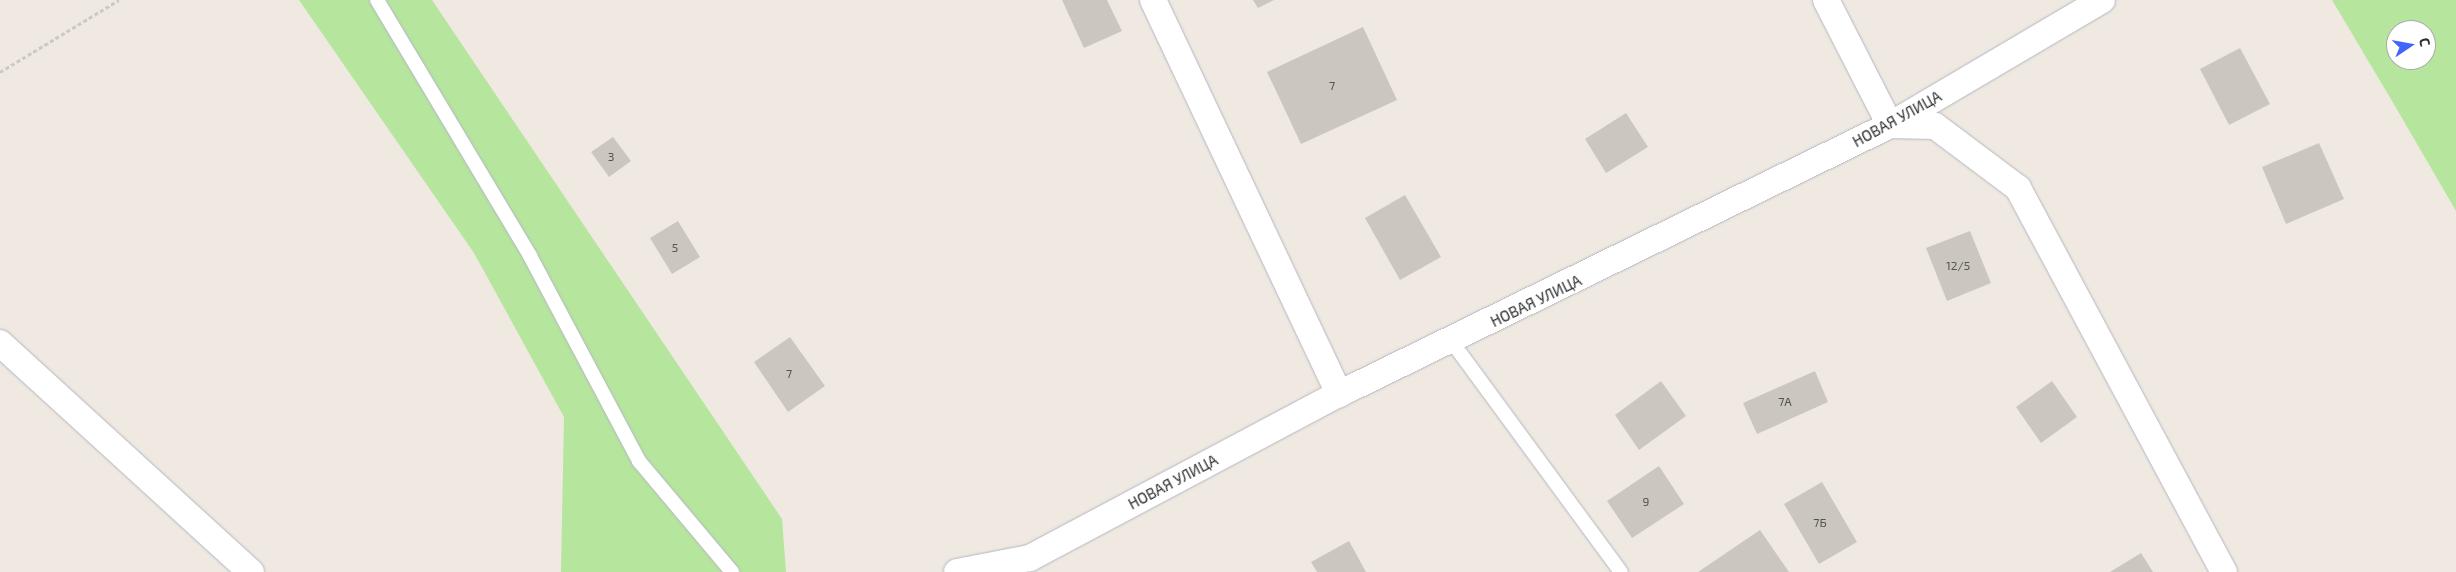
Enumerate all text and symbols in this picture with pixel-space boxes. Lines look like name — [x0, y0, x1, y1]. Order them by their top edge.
north arrow — [2386, 20, 2436, 70]
text: С — [2416, 36, 2434, 48]
house number: 7 — [1329, 79, 1335, 93]
street label: НОВАЯ УЛИЦА — [1849, 87, 1945, 151]
house number: 3 — [608, 150, 614, 164]
house number: 5 — [672, 241, 678, 255]
house number: 12/5 — [1946, 259, 1970, 273]
street label: НОВАЯ УЛИЦА — [1488, 271, 1584, 331]
house number: 7 — [786, 367, 792, 381]
house number: 7А — [1778, 395, 1792, 409]
street label: НОВАЯ УЛИЦА — [1125, 451, 1221, 513]
house number: 9 — [1643, 495, 1649, 509]
house number: 7Б — [1813, 516, 1827, 530]

